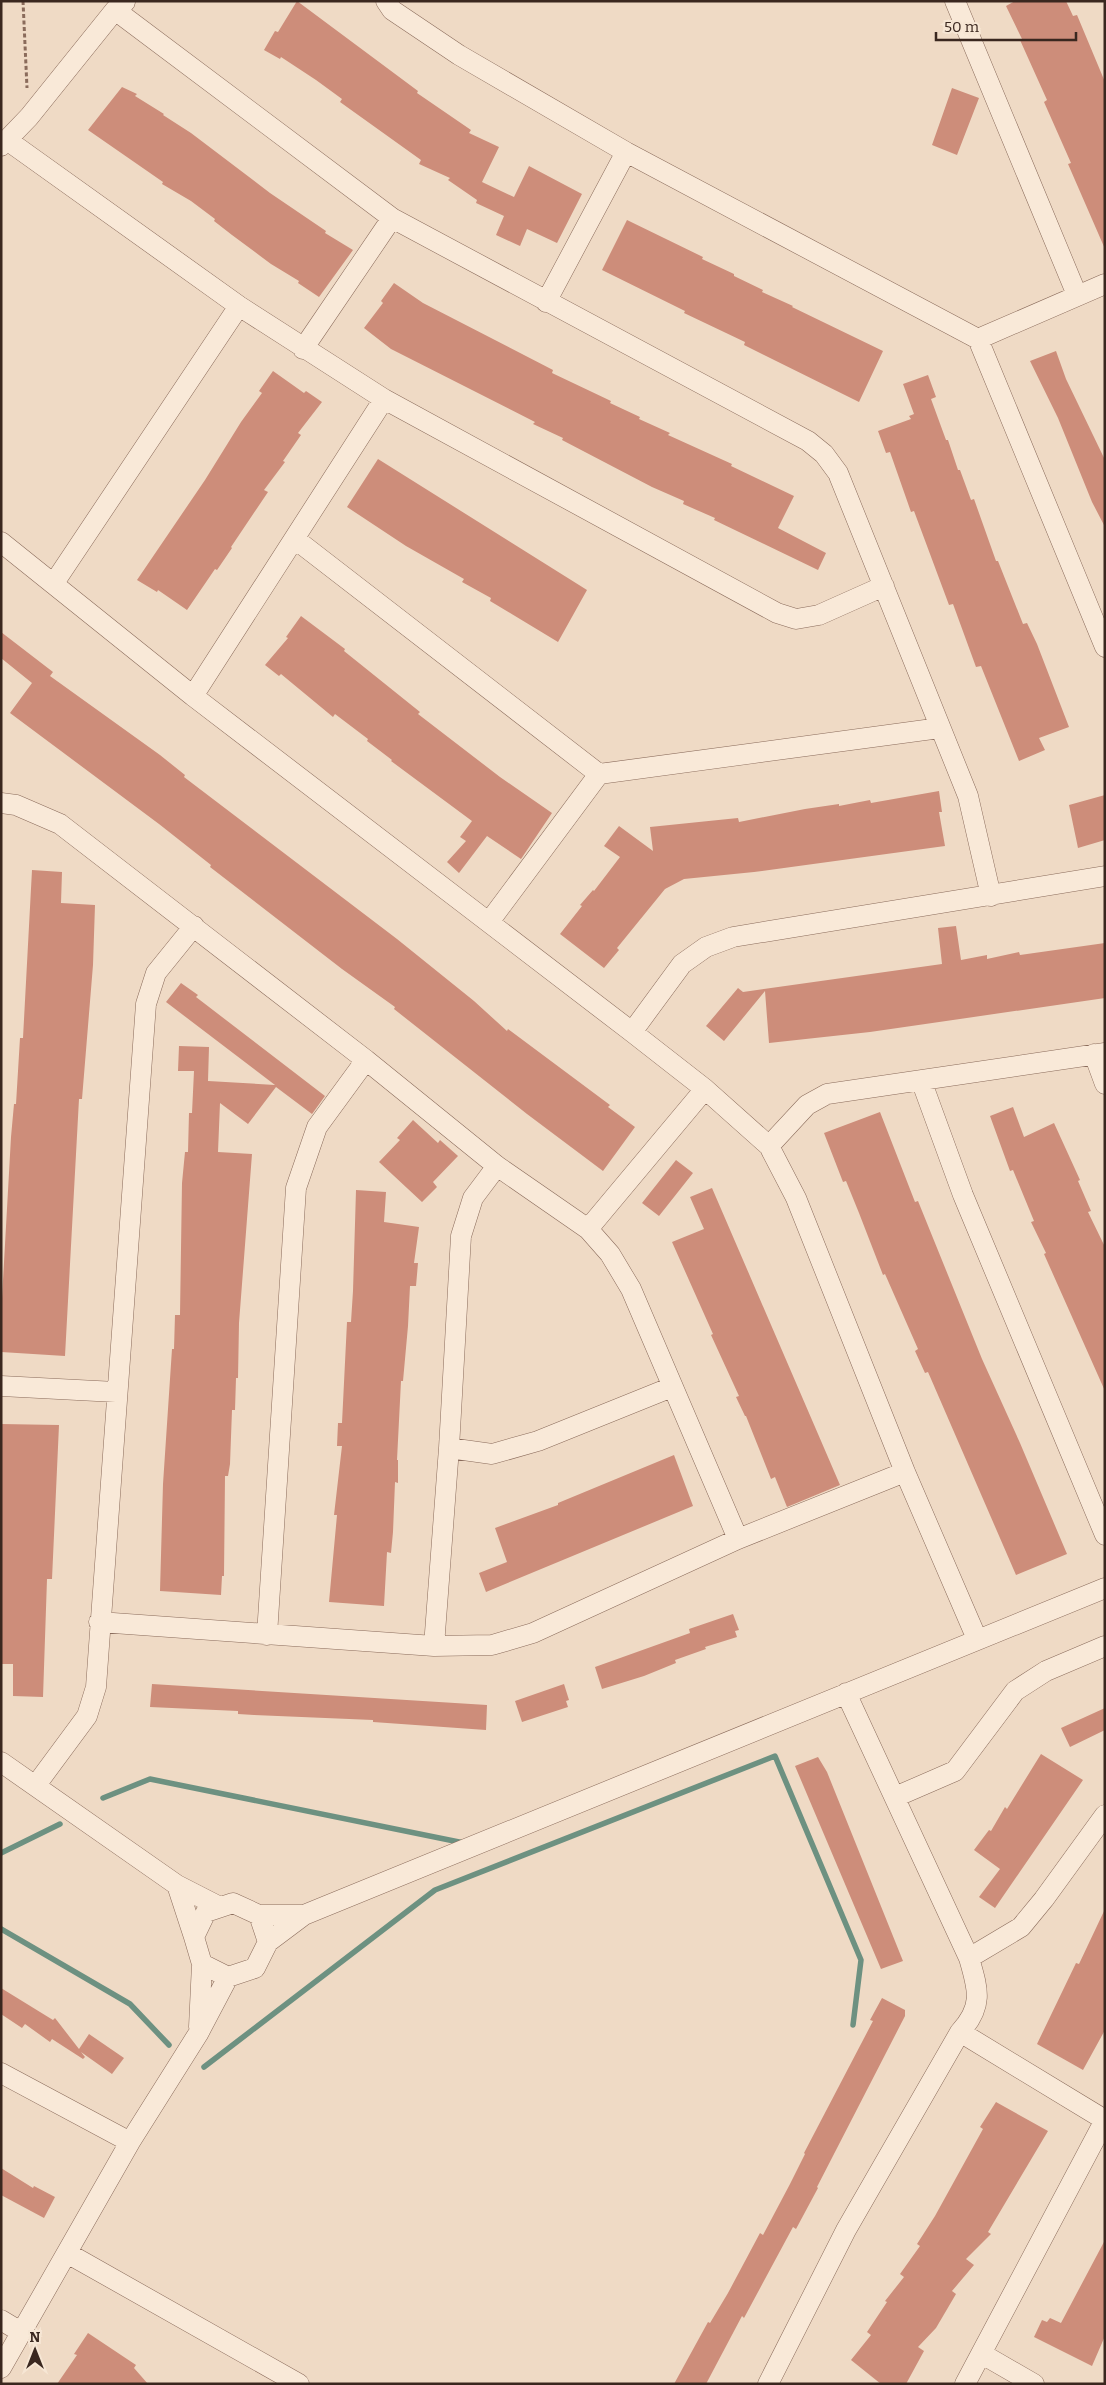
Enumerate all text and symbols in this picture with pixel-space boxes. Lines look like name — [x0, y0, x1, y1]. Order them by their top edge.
scale bar — [936, 10, 1076, 42]
text: 50 m — [944, 18, 980, 36]
north arrow — [10, 2325, 60, 2375]
text: N — [30, 2329, 41, 2346]

